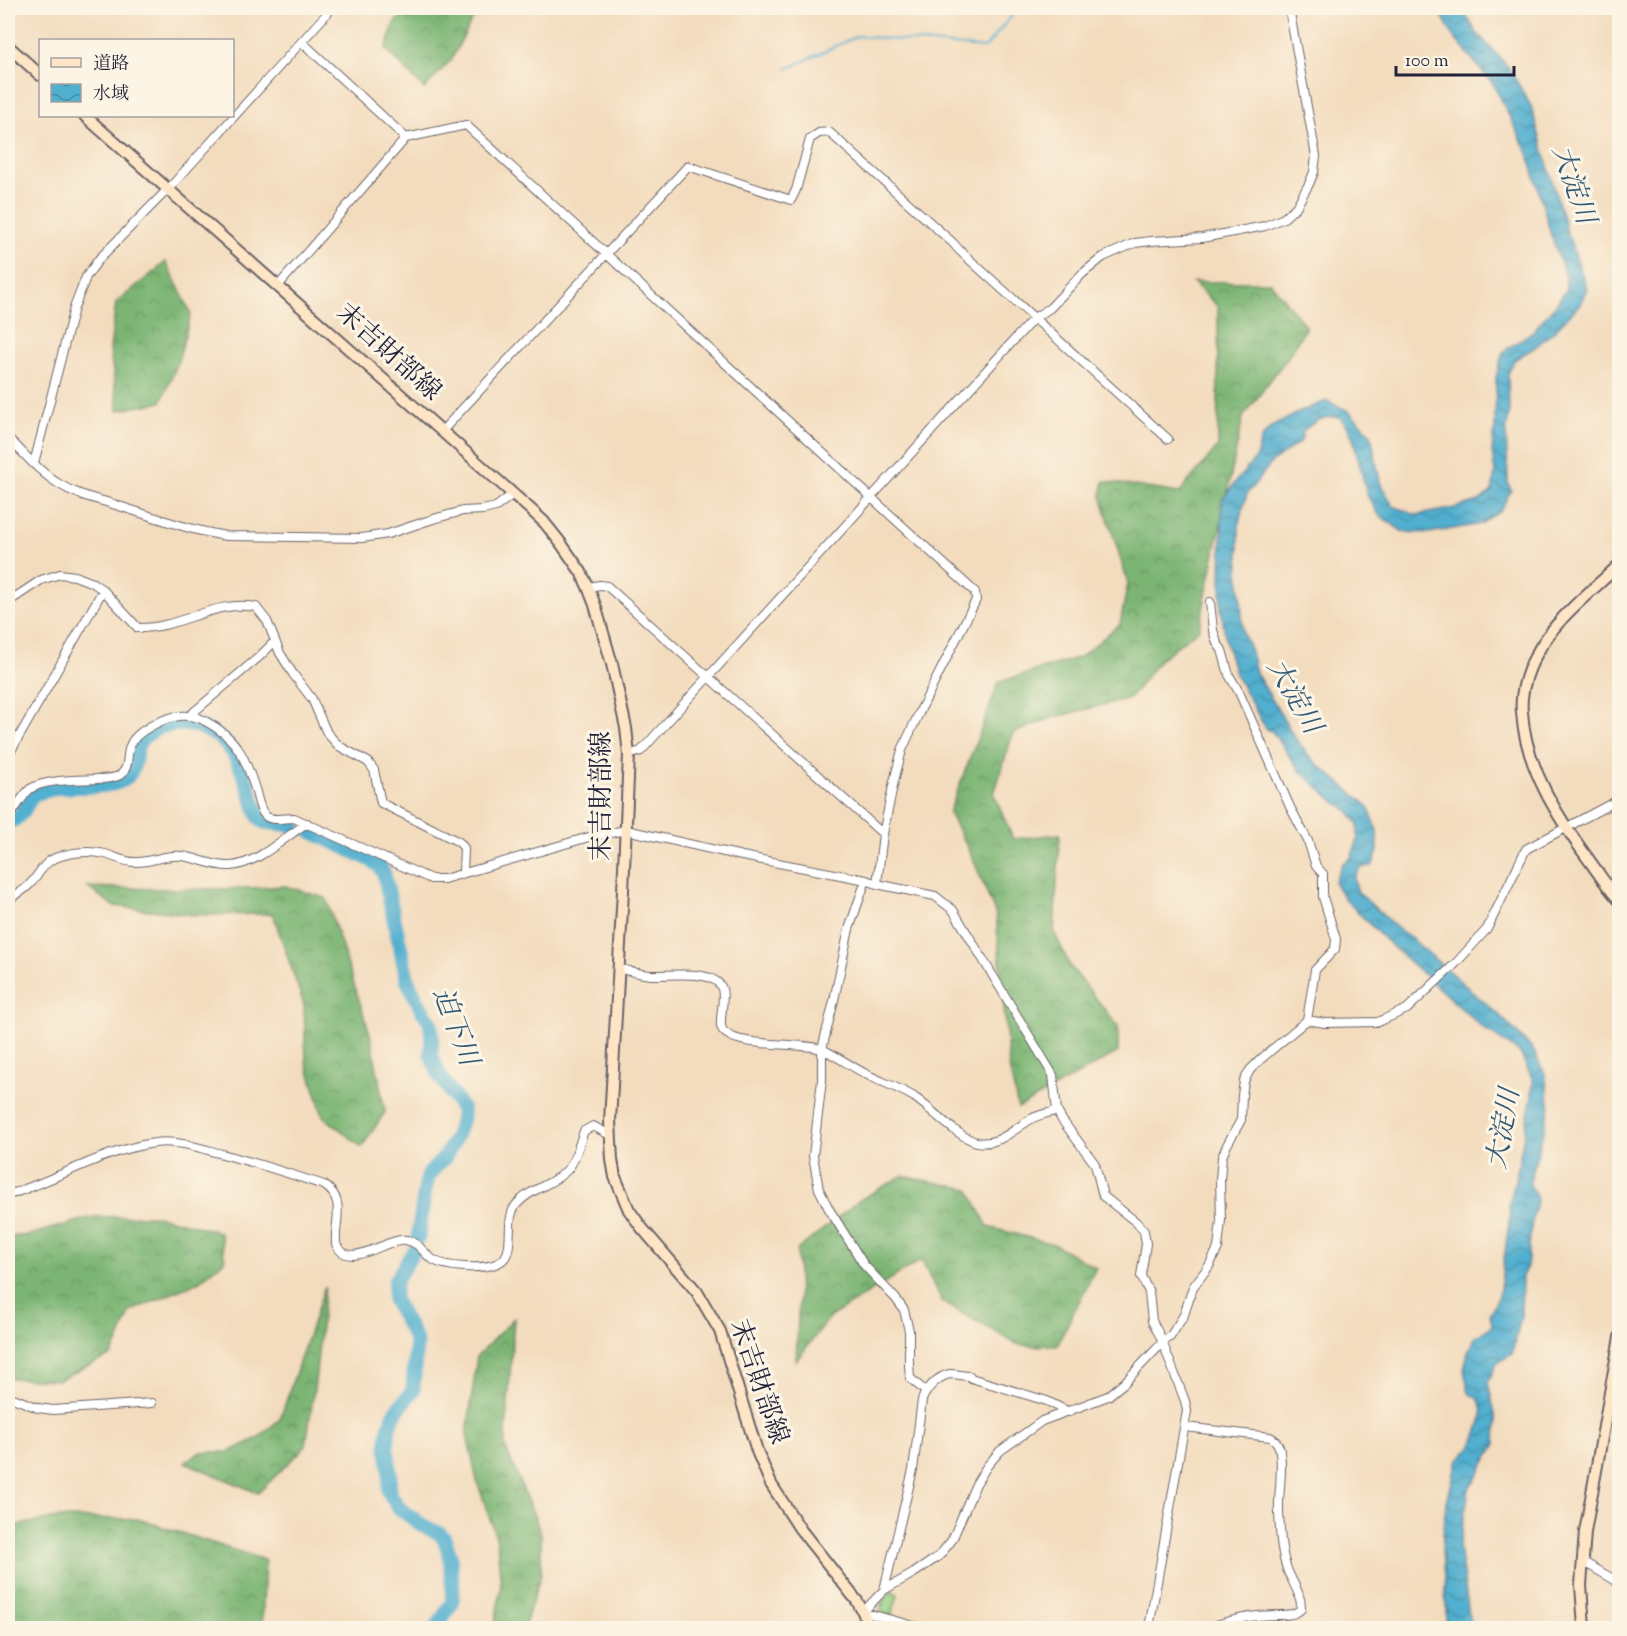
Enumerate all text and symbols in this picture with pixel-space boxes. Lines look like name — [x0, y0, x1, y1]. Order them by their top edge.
legend — [39, 39, 234, 117]
scale bar — [1396, 39, 1514, 77]
text: 100 m — [1405, 49, 1449, 75]
text: 道路 — [93, 52, 129, 78]
text: 水域 — [93, 82, 129, 108]
water label: 大淀川 — [1540, 140, 1605, 232]
street label: 末吉財部線 — [327, 296, 449, 410]
water label: 大淀川 — [1256, 652, 1332, 744]
street label: 末吉財部線 — [584, 731, 621, 861]
water label: 迫下川 — [421, 982, 488, 1075]
water label: 大淀川 — [1479, 1083, 1532, 1172]
street label: 末吉財部線 — [719, 1315, 797, 1449]

